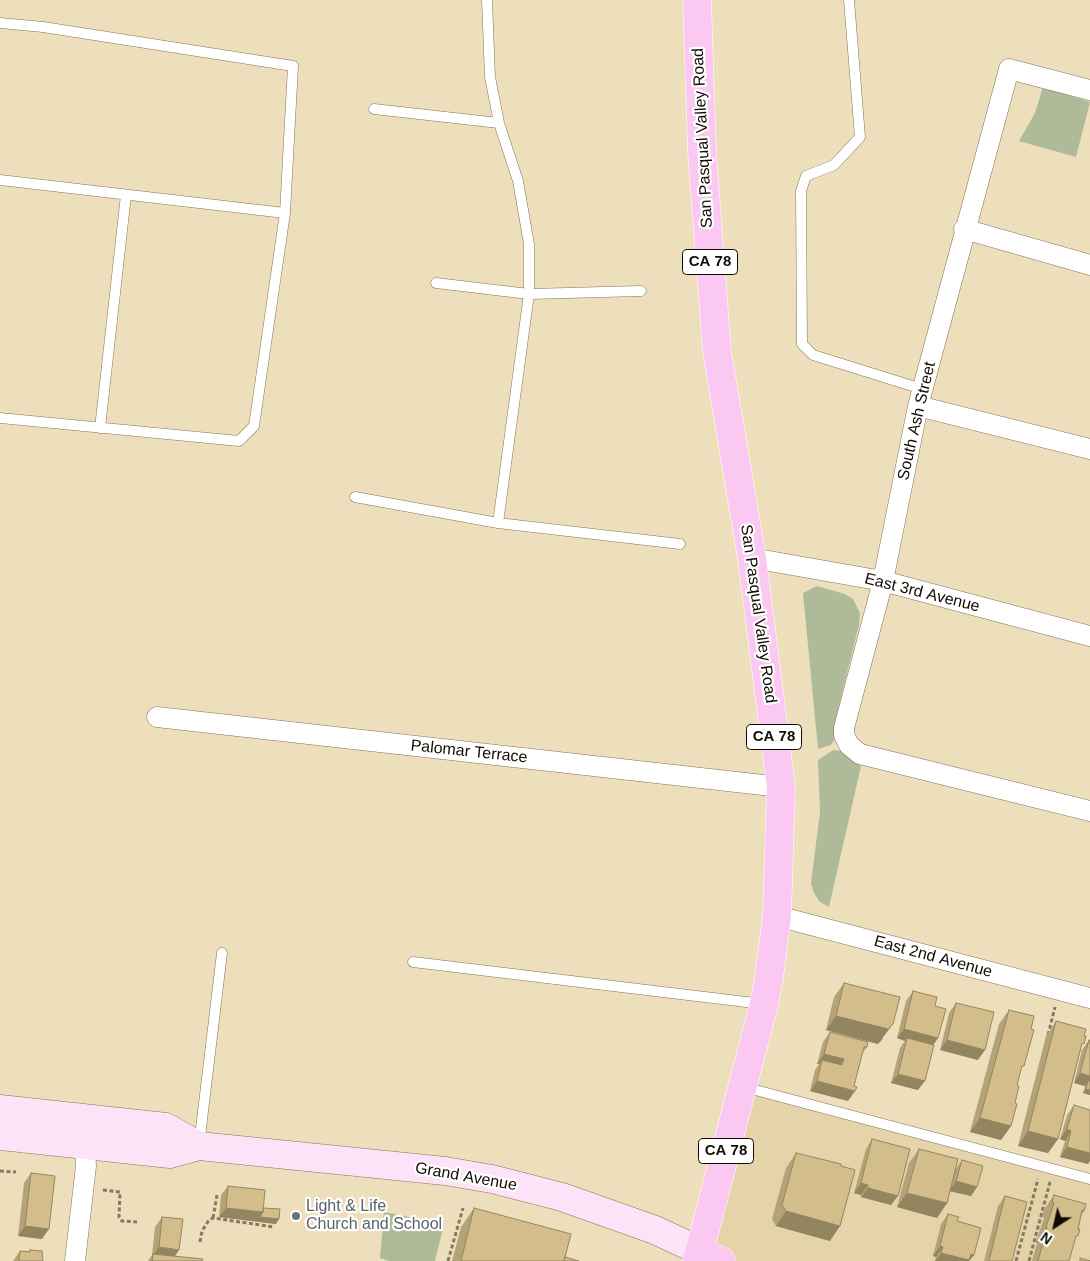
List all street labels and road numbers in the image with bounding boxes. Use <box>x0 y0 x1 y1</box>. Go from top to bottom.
street label: San Pasqual Valley Road <box>689 47 717 229</box>
road number: CA 78 <box>682 250 738 274</box>
street label: South Ash Street <box>894 360 940 482</box>
street label: San Pasqual Valley Road <box>736 523 780 705</box>
street label: East 3rd Avenue <box>862 569 982 617</box>
road number: CA 78 <box>746 724 802 750</box>
street label: Palomar Terrace <box>410 736 528 768</box>
street label: East 2nd Avenue <box>872 932 994 982</box>
road number: CA 78 <box>698 1138 754 1164</box>
street label: Grand Avenue <box>414 1159 518 1195</box>

